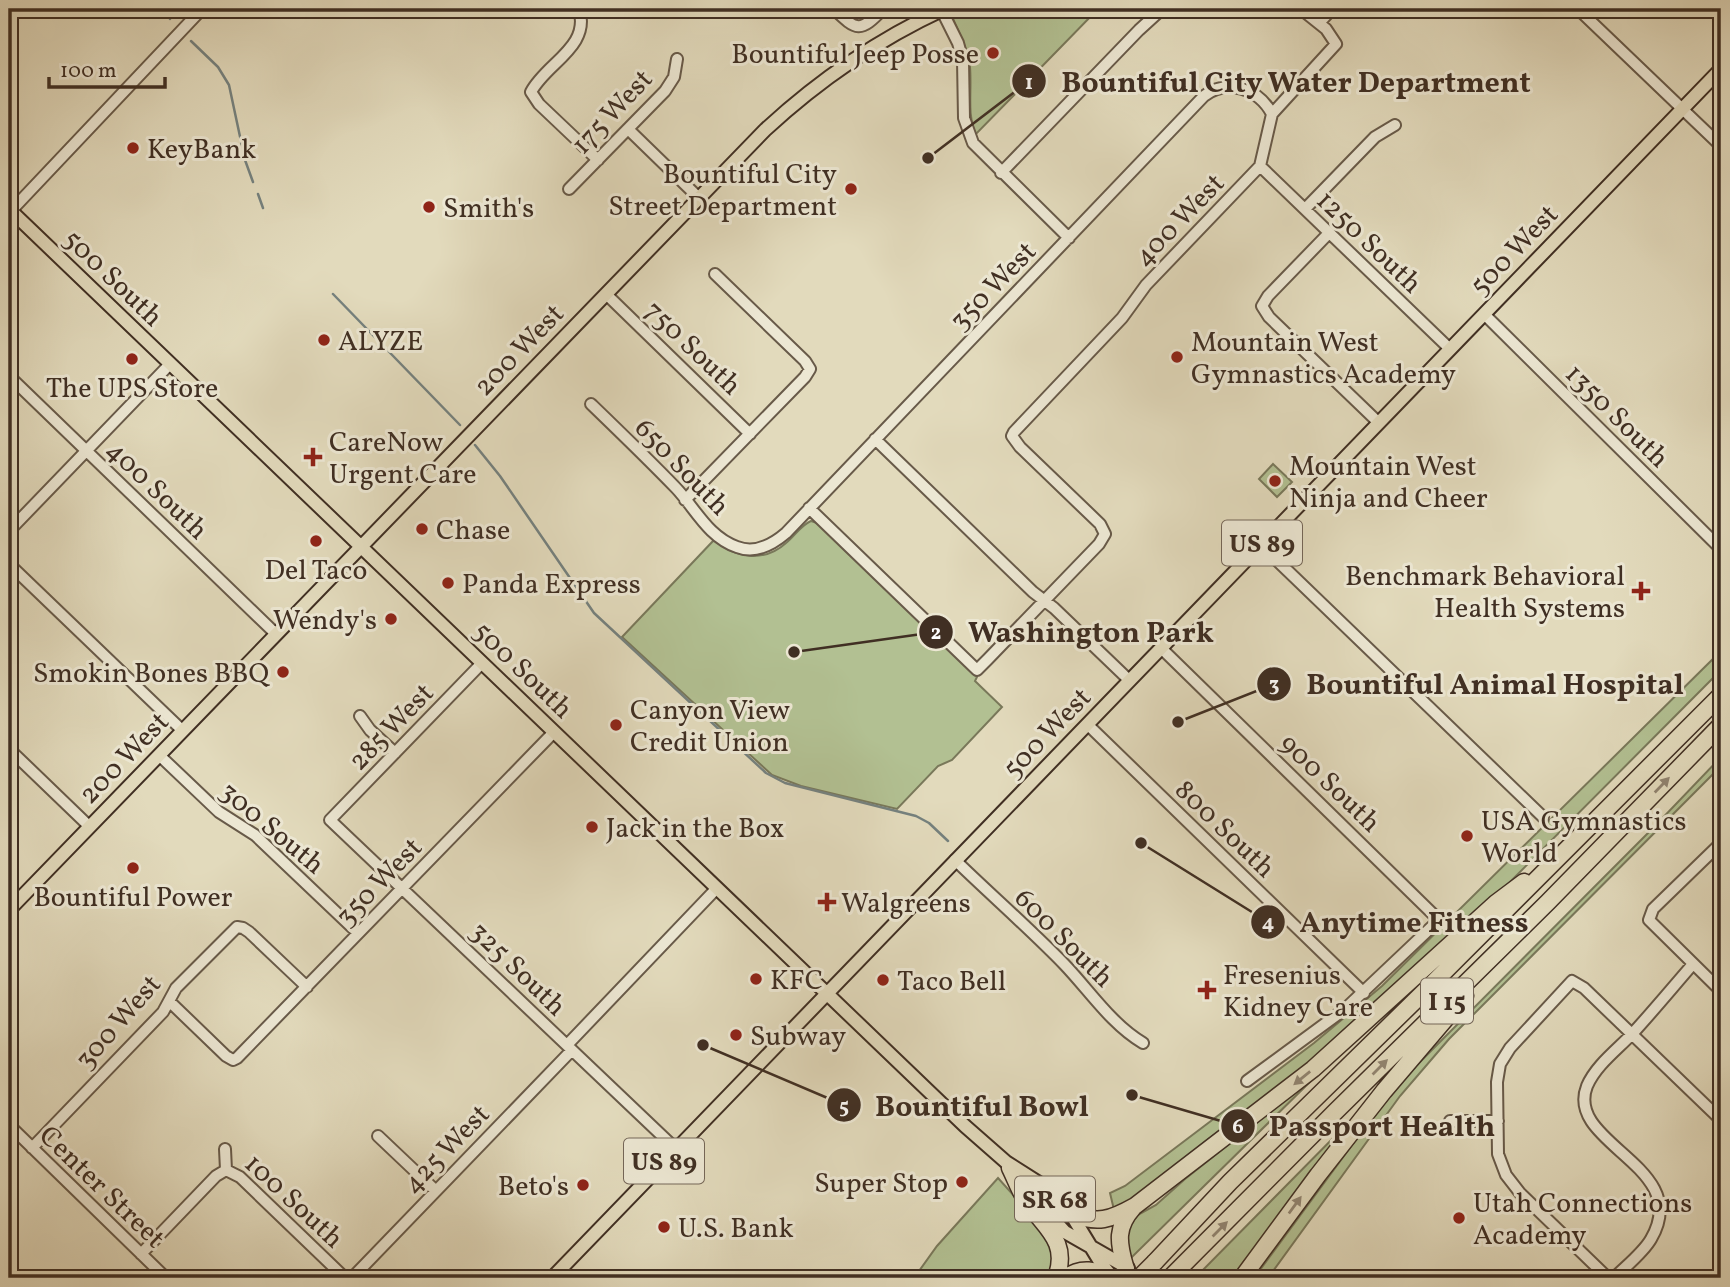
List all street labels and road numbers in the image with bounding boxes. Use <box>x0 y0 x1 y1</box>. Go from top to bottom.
street label: 175 West <box>563 62 662 164</box>
street label: 400 West <box>1125 165 1234 276</box>
street label: 1250 South <box>1307 182 1430 303</box>
street label: 500 West <box>1462 197 1568 305</box>
street label: 500 South <box>54 221 171 336</box>
street label: 350 West <box>942 234 1046 340</box>
street label: 750 South <box>635 293 750 405</box>
street label: 200 West <box>466 296 574 406</box>
street label: 1350 South <box>1555 356 1677 478</box>
street label: 650 South <box>625 410 738 525</box>
street label: 400 South <box>96 432 216 550</box>
road number: US 89 <box>1222 520 1302 566</box>
street label: 500 South <box>464 613 581 728</box>
street label: 285 West <box>340 675 443 780</box>
street label: 500 West <box>995 680 1101 788</box>
street label: 200 West <box>71 704 179 814</box>
street label: 900 South <box>1270 725 1389 842</box>
street label: 800 South <box>1165 772 1283 888</box>
street label: 300 South <box>210 773 332 884</box>
street label: 350 West <box>328 830 432 936</box>
street label: 600 South <box>1005 880 1122 997</box>
street label: 325 South <box>460 914 574 1026</box>
street label: 300 West <box>67 967 171 1078</box>
road number: I 15 <box>1421 978 1473 1024</box>
street label: 425 West <box>394 1096 499 1203</box>
street label: Center Street <box>30 1118 173 1258</box>
road number: US 89 <box>624 1138 704 1184</box>
street label: 100 South <box>235 1146 352 1258</box>
road number: SR 68 <box>1015 1176 1095 1222</box>

